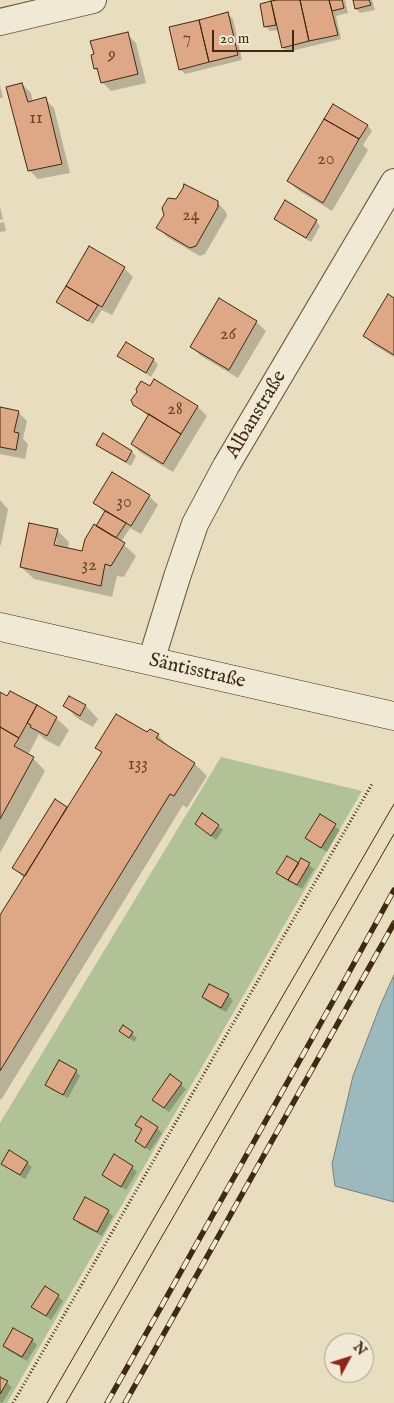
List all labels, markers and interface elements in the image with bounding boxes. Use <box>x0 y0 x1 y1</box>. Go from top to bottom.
scale bar <box>214 20 296 52</box>
house number: 7 <box>183 28 191 50</box>
text: 20 m <box>220 29 249 48</box>
house number: 9 <box>108 44 116 66</box>
house number: 11 <box>29 108 43 130</box>
house number: 20 <box>317 149 335 171</box>
house number: 24 <box>182 205 200 227</box>
house number: 26 <box>220 324 236 346</box>
street label: Albanstraße <box>221 367 293 463</box>
house number: 28 <box>167 399 183 421</box>
house number: 30 <box>116 492 132 514</box>
house number: 32 <box>81 555 97 577</box>
street label: Säntisstraße <box>147 649 247 695</box>
house number: 133 <box>128 754 148 776</box>
north arrow <box>324 1333 374 1383</box>
text: N <box>349 1339 371 1359</box>

